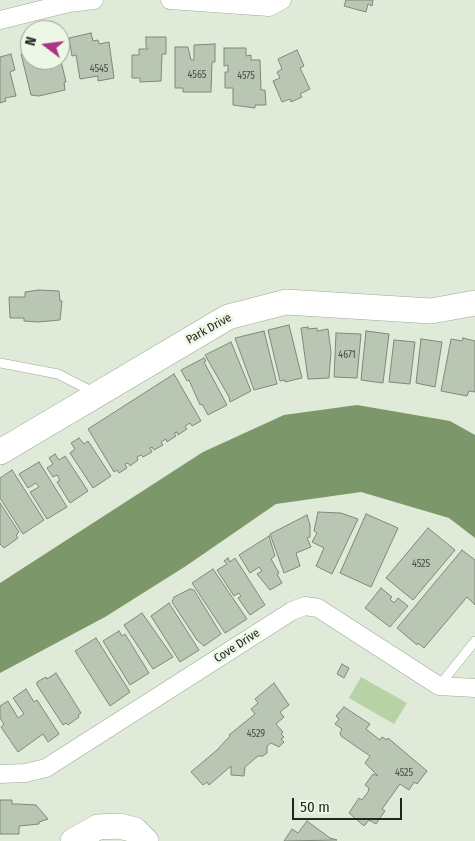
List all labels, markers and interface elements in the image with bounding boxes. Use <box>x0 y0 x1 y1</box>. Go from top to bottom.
north arrow <box>20 20 70 70</box>
text: N <box>22 35 40 48</box>
house number: 4545 <box>90 63 108 75</box>
house number: 4565 <box>188 69 206 81</box>
house number: 4575 <box>237 70 255 82</box>
street label: Park Drive <box>184 311 234 347</box>
house number: 4671 <box>338 349 356 361</box>
house number: 4525 <box>412 558 430 570</box>
street label: Cove Drive <box>211 626 263 666</box>
house number: 4529 <box>247 728 265 740</box>
house number: 4525 <box>395 767 413 779</box>
scale bar <box>295 788 405 820</box>
text: 50 m <box>300 798 330 816</box>

